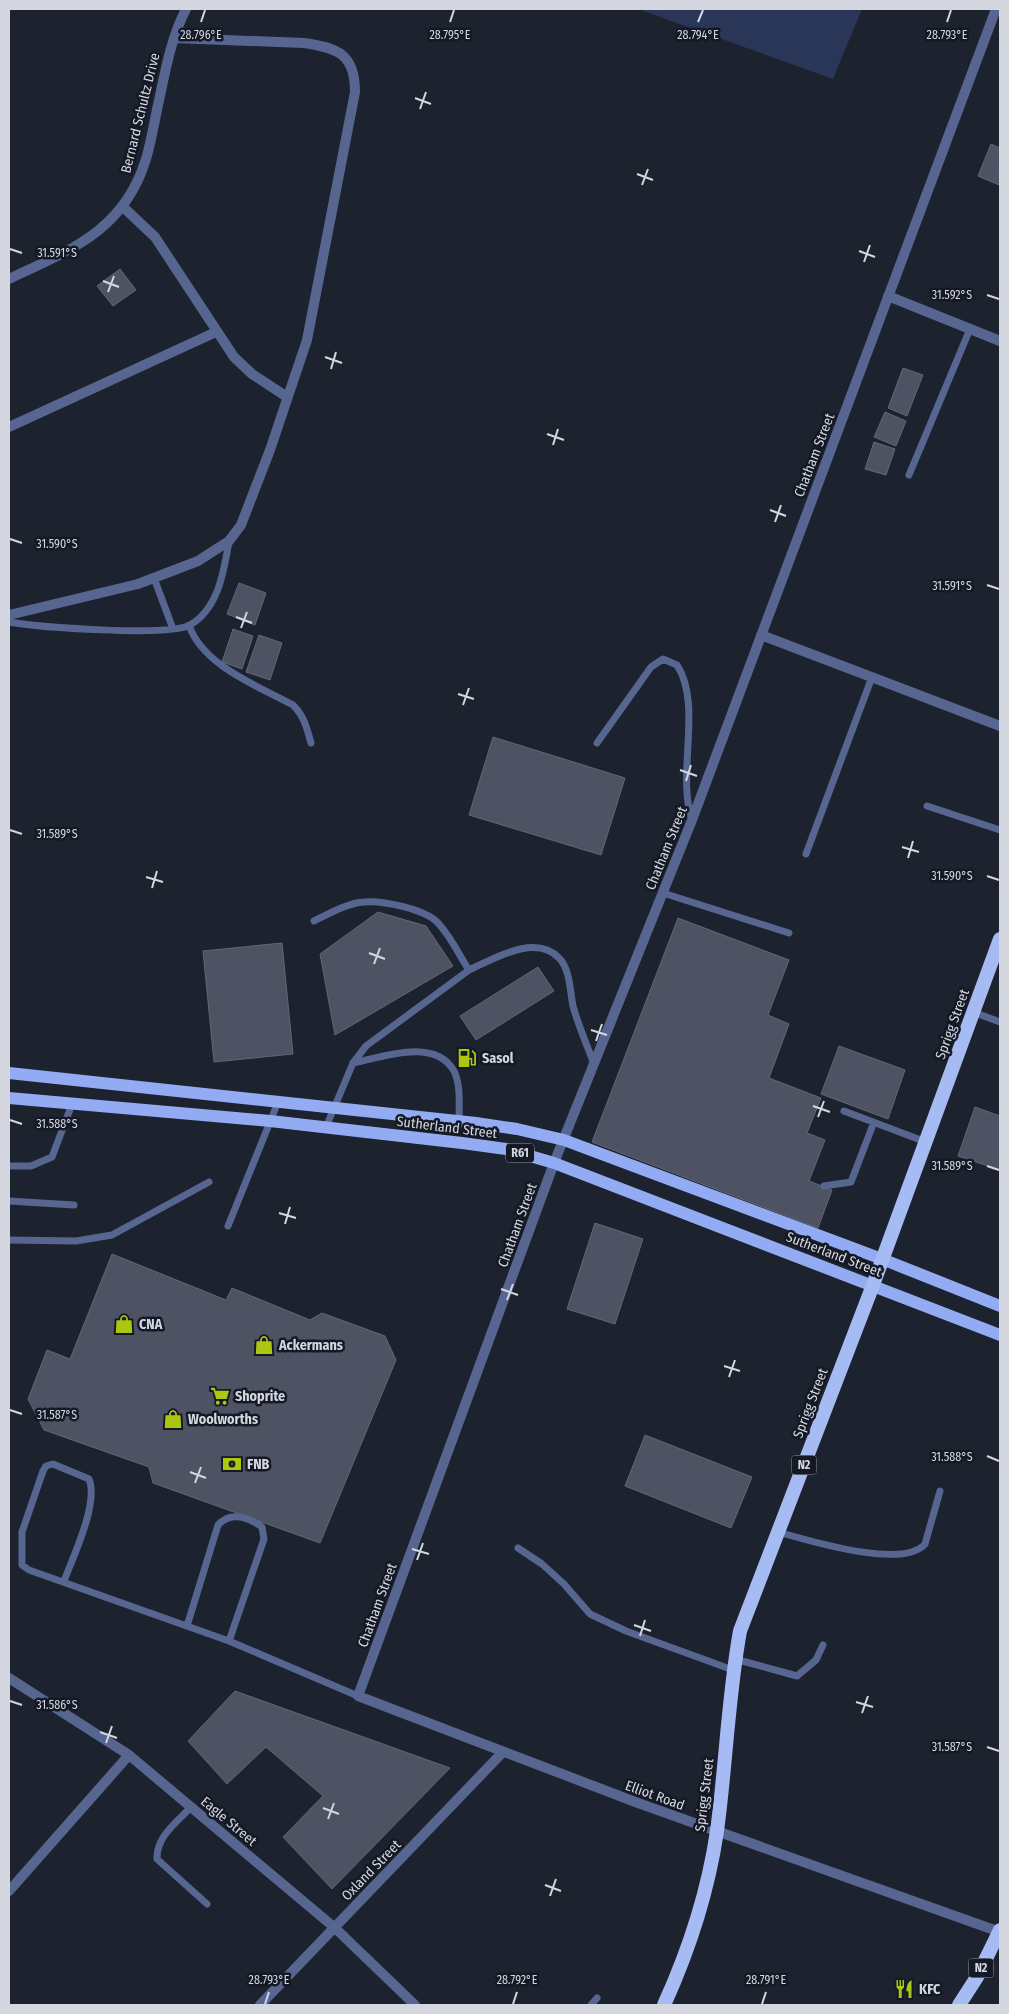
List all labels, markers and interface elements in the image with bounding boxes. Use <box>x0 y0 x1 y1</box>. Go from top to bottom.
text: 28.796°E <box>180 28 222 42</box>
text: 28.795°E <box>430 28 471 42</box>
text: 28.794°E <box>677 28 719 42</box>
text: 28.793°E <box>927 28 968 42</box>
street label: Bernard Schultz Drive <box>117 51 164 175</box>
text: 31.591°S <box>37 246 77 260</box>
text: 31.592°S <box>932 288 972 302</box>
street label: Chatham Street <box>791 410 838 500</box>
text: 31.590°S <box>36 537 78 551</box>
text: 31.591°S <box>932 579 972 593</box>
street label: Chatham Street <box>642 804 691 892</box>
text: 31.589°S <box>36 827 78 841</box>
text: 31.590°S <box>931 869 973 883</box>
street label: Sprigg Street <box>932 986 973 1062</box>
fuel station icon: Sasol <box>456 1047 478 1069</box>
place label: Sasol <box>482 1050 514 1067</box>
street label: Sutherland Street <box>396 1113 499 1142</box>
text: 31.588°S <box>36 1117 78 1131</box>
road number: R61 <box>506 1144 534 1162</box>
text: 31.589°S <box>931 1159 973 1173</box>
street label: Chatham Street <box>494 1180 541 1270</box>
street label: Sutherland Street <box>784 1228 884 1281</box>
shop icon: CNA <box>113 1313 135 1335</box>
place label: CNA <box>139 1316 163 1333</box>
shop icon: Ackermans <box>253 1334 275 1356</box>
place label: Ackermans <box>278 1337 343 1354</box>
street label: Sprigg Street <box>789 1365 832 1441</box>
supermarket icon: Shoprite <box>209 1385 231 1407</box>
place label: Shoprite <box>235 1388 285 1405</box>
text: 31.587°S <box>37 1408 77 1422</box>
shop icon: Woolworths <box>162 1408 184 1430</box>
place label: Woolworths <box>188 1411 258 1428</box>
text: 31.588°S <box>931 1450 973 1464</box>
bank icon: FNB <box>221 1453 243 1475</box>
place label: FNB <box>247 1456 270 1473</box>
road number: N2 <box>792 1456 816 1474</box>
street label: Chatham Street <box>354 1560 401 1650</box>
text: 31.586°S <box>36 1698 78 1712</box>
text: 31.587°S <box>932 1740 972 1754</box>
street label: Sprigg Street <box>692 1757 717 1833</box>
street label: Elliot Road <box>623 1777 687 1814</box>
street label: Eagle Street <box>197 1793 260 1850</box>
street label: Oxland Street <box>338 1836 405 1904</box>
road number: N2 <box>968 1959 994 1978</box>
text: 28.793°E <box>249 1973 290 1987</box>
text: 28.792°E <box>497 1973 538 1987</box>
text: 28.791°E <box>746 1973 786 1987</box>
restaurant icon: KFC <box>893 1978 915 2000</box>
place label: KFC <box>919 1981 941 1998</box>

